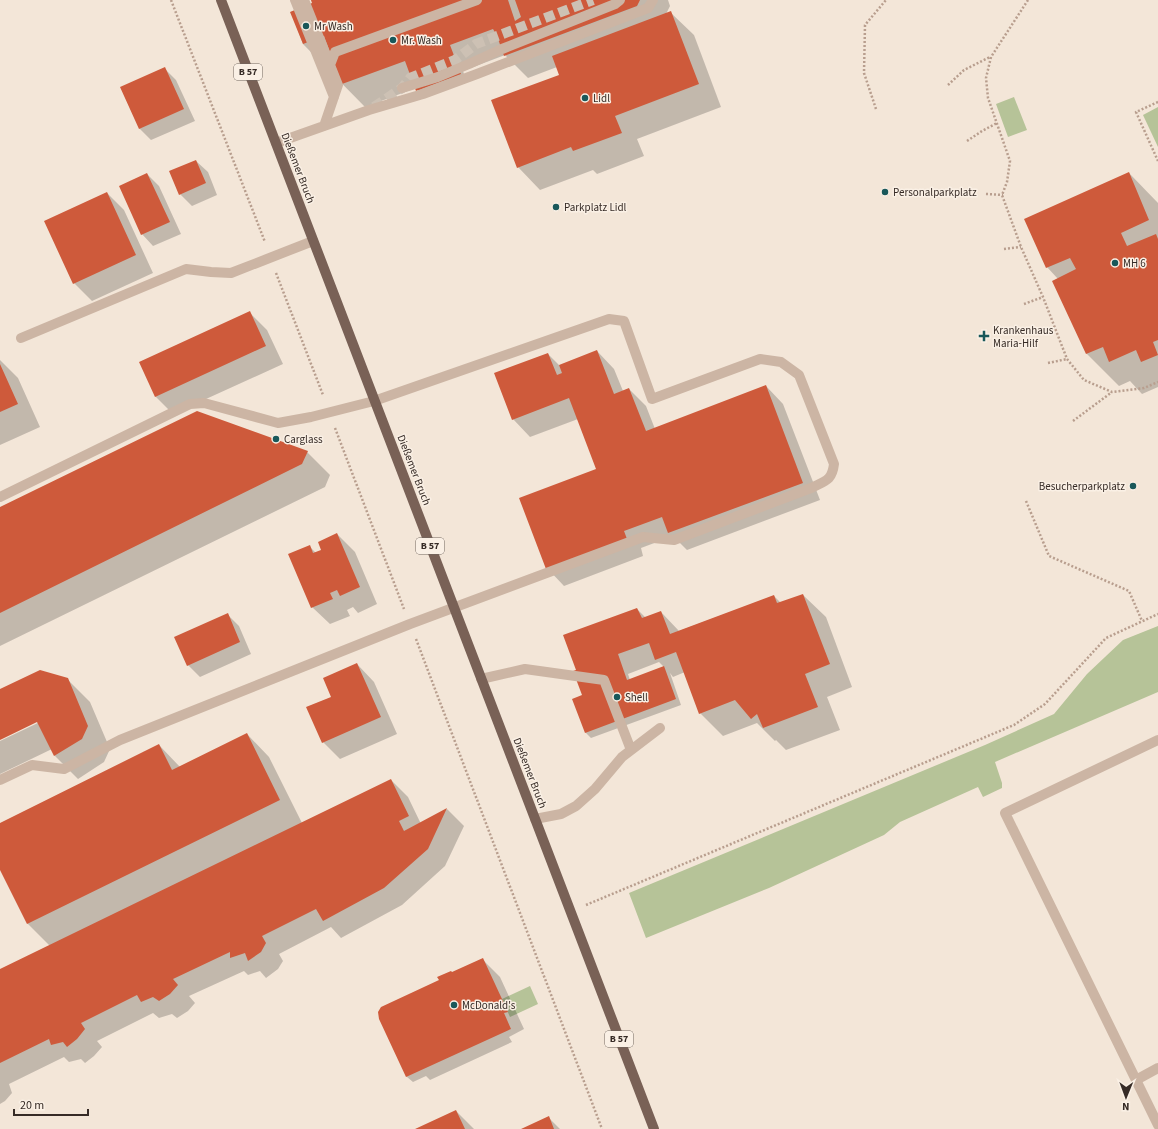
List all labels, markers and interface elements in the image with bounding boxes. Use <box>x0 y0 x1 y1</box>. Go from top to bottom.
place label: Mr Wash <box>314 19 353 34</box>
marker: Mr Wash <box>301 21 311 31</box>
place label: Mr. Wash <box>401 33 442 48</box>
marker: Mr. Wash <box>388 35 398 45</box>
road number: B 57 <box>234 64 262 80</box>
place label: Lidl <box>593 91 610 106</box>
marker: Lidl <box>580 93 590 103</box>
street label: Dießemer Bruch <box>278 130 318 206</box>
place label: Personalparkplatz <box>893 185 977 200</box>
marker: Personalparkplatz <box>880 187 890 197</box>
place label: Parkplatz Lidl <box>564 200 627 215</box>
marker: Parkplatz Lidl <box>551 202 561 212</box>
place label: MH 6 <box>1123 256 1146 271</box>
marker: MH 6 <box>1110 258 1120 268</box>
place label: Krankenhaus Maria-Hilf <box>993 323 1054 351</box>
marker: Krankenhaus Maria-Hilf <box>978 330 990 342</box>
place label: Carglass <box>284 432 323 447</box>
street label: Dießemer Bruch <box>394 432 434 508</box>
marker: Carglass <box>271 434 281 444</box>
place label: Besucherparkplatz <box>1039 479 1125 494</box>
marker: Besucherparkplatz <box>1128 481 1138 491</box>
road number: B 57 <box>416 538 444 554</box>
place label: Shell <box>625 690 648 705</box>
marker: Shell <box>612 692 622 702</box>
street label: Dießemer Bruch <box>510 735 550 811</box>
place label: McDonald's <box>462 998 516 1013</box>
marker: McDonald's <box>449 1000 459 1010</box>
road number: B 57 <box>605 1031 633 1047</box>
north arrow <box>1106 1077 1146 1117</box>
scale bar <box>14 1091 88 1117</box>
text: 20 m <box>20 1097 44 1114</box>
text: N <box>1122 1099 1130 1114</box>

